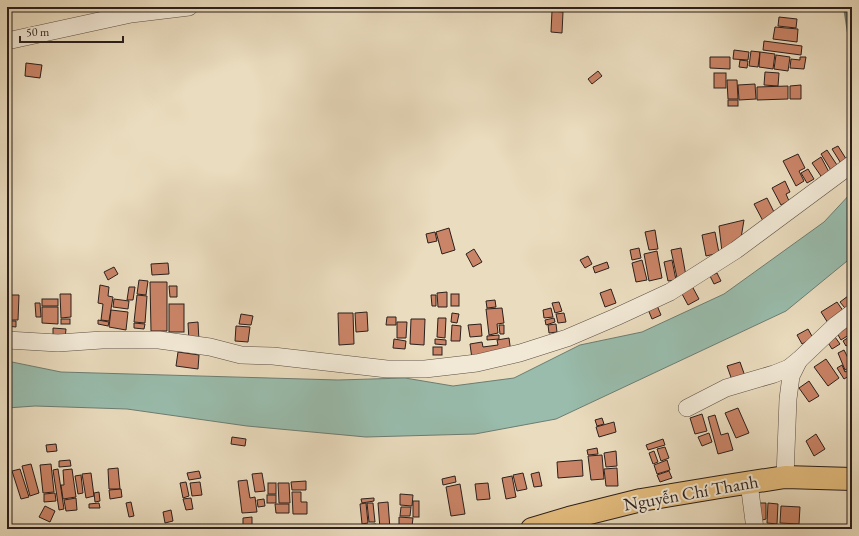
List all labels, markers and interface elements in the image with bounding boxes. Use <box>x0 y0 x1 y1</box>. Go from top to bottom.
scale bar <box>20 18 123 44</box>
text: 50 m <box>26 24 50 40</box>
street label: Nguyễn Chí Thanh <box>622 469 760 516</box>

